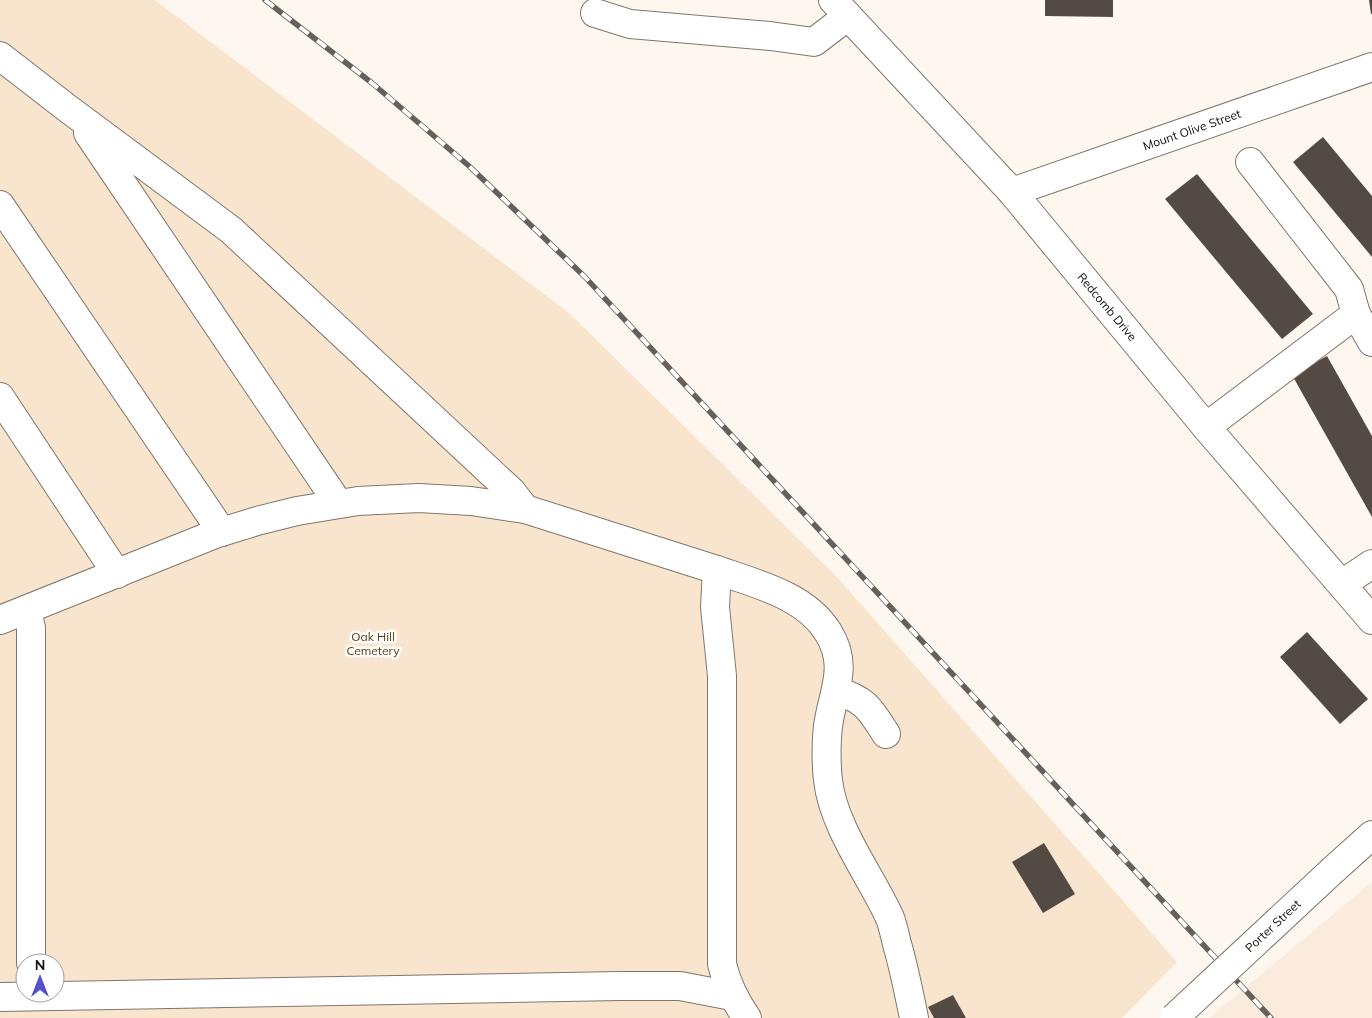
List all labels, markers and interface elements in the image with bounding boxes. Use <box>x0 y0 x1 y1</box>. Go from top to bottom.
street label: Mount Olive Street <box>1141 106 1243 153</box>
street label: Redcomb Drive <box>1074 270 1140 344</box>
park label: Oak Hill Cemetery <box>346 629 400 658</box>
street label: Porter Street <box>1242 896 1304 955</box>
north arrow <box>15 953 65 1003</box>
text: N <box>35 956 45 974</box>

